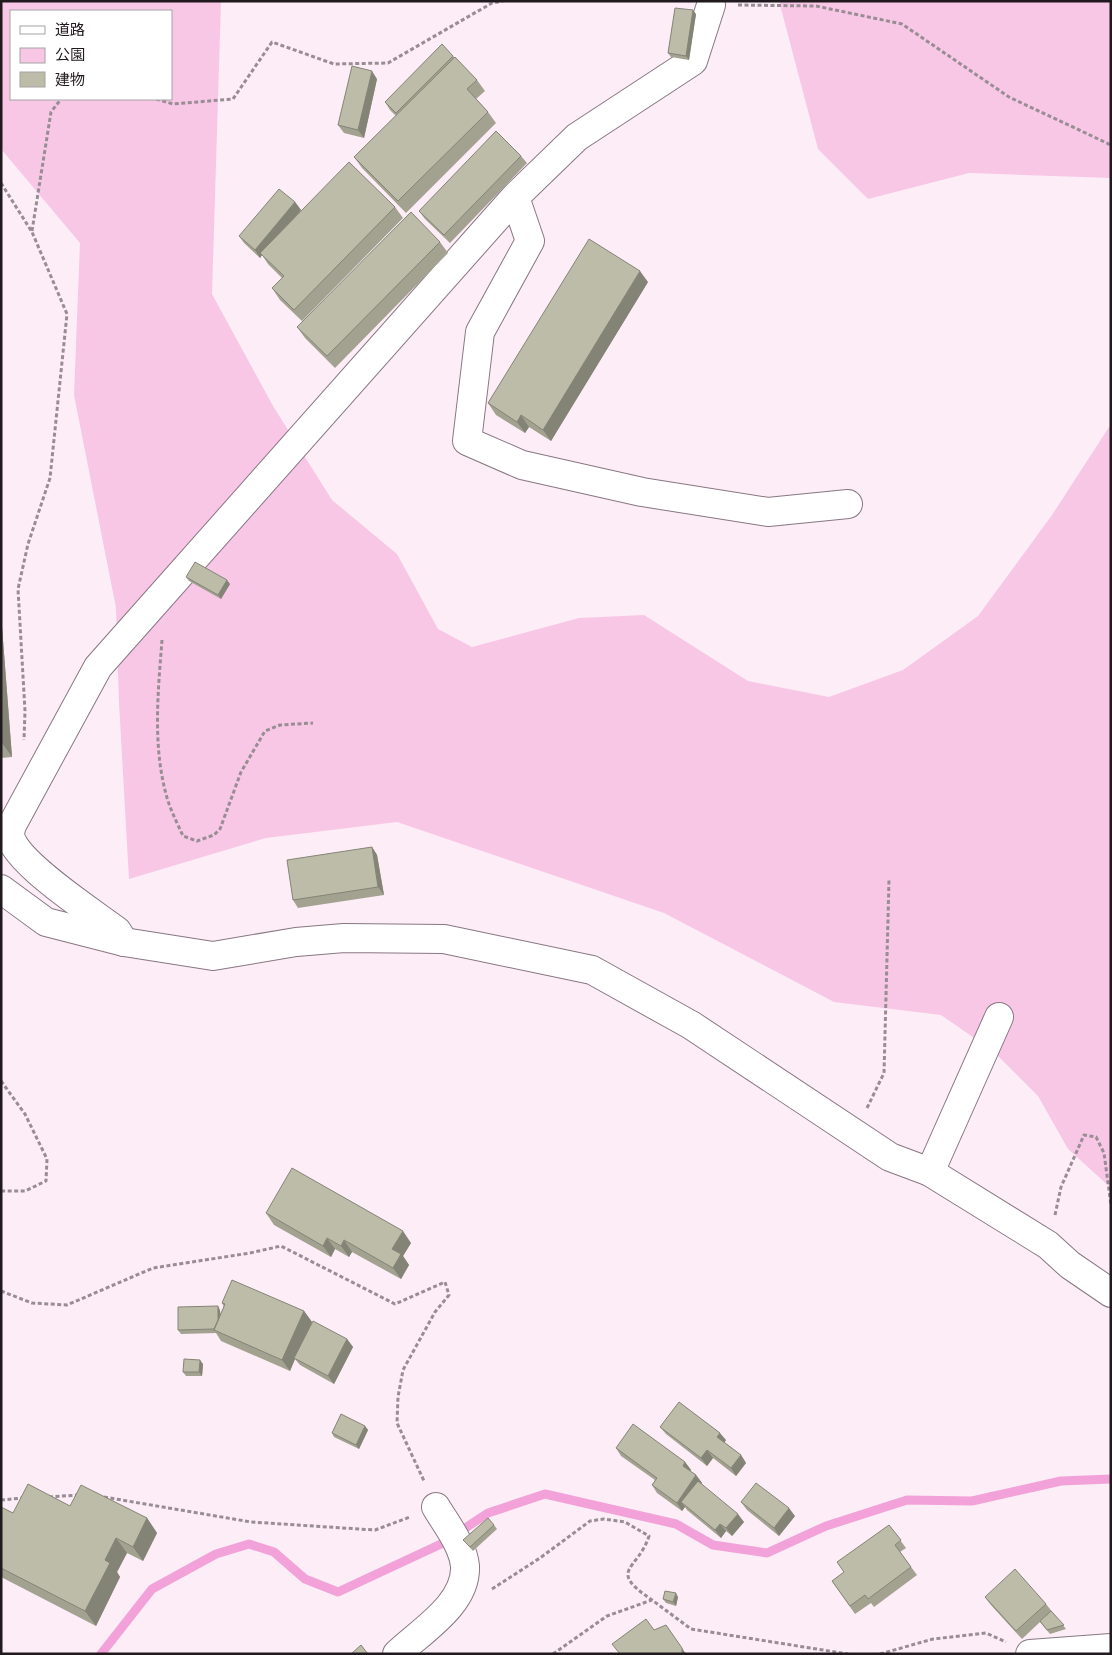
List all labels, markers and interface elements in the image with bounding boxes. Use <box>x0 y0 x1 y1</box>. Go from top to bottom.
legend <box>10 10 172 100</box>
text: 道路 <box>55 18 85 41</box>
text: 公園 <box>55 43 85 66</box>
text: 建物 <box>55 68 85 91</box>

